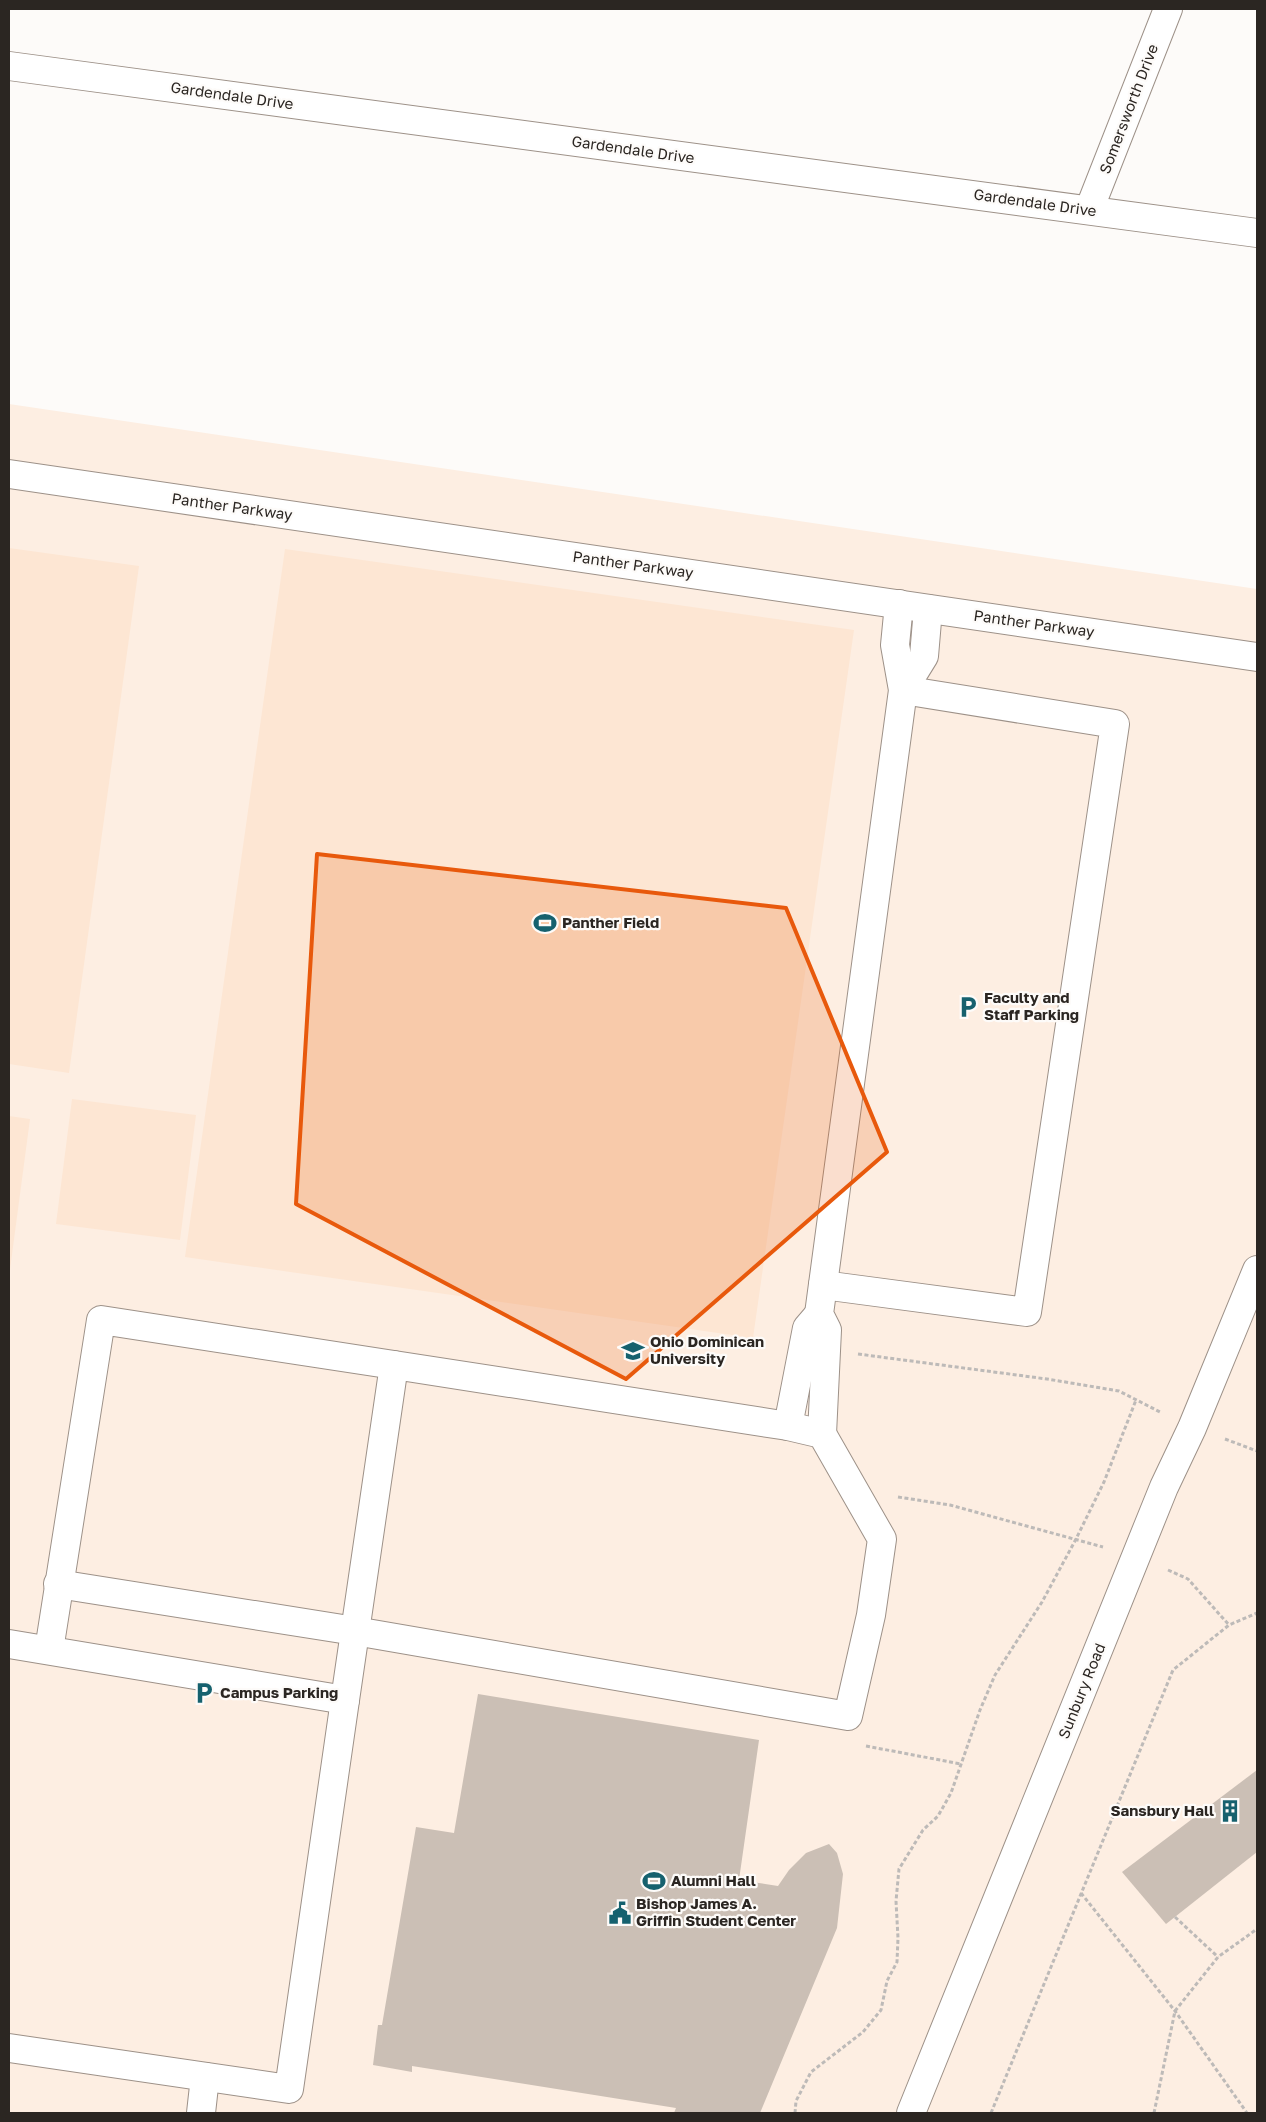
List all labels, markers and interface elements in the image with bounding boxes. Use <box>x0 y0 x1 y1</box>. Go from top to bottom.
street label: Somersworth Drive <box>1095 41 1161 176</box>
street label: Gardendale Drive <box>170 77 295 113</box>
street label: Gardendale Drive <box>571 131 696 167</box>
street label: Gardendale Drive <box>973 184 1098 220</box>
street label: Panther Parkway <box>171 489 294 523</box>
street label: Panther Parkway <box>572 547 695 581</box>
street label: Panther Parkway <box>973 606 1096 640</box>
sports icon: Panther Field <box>532 910 558 936</box>
place label: Panther Field <box>562 913 659 931</box>
place label: Faculty and Staff Parking <box>984 988 1079 1023</box>
parking icon: Faculty and Staff Parking <box>955 994 981 1020</box>
place label: Ohio Dominican University <box>650 1332 764 1367</box>
school or university icon: Ohio Dominican University <box>620 1338 646 1364</box>
street label: Sunbury Road <box>1054 1640 1108 1741</box>
parking icon: Campus Parking <box>191 1680 217 1706</box>
place label: Campus Parking <box>220 1683 338 1701</box>
building icon: Sansbury Hall <box>1217 1798 1243 1824</box>
place label: Sansbury Hall <box>1110 1801 1214 1819</box>
sports icon: Alumni Hall <box>641 1868 667 1894</box>
place label: Alumni Hall <box>671 1871 756 1889</box>
place label: Bishop James A. Griffin Student Center <box>636 1894 796 1929</box>
public building icon: Bishop James A. Griffin Student Center <box>607 1900 633 1926</box>

